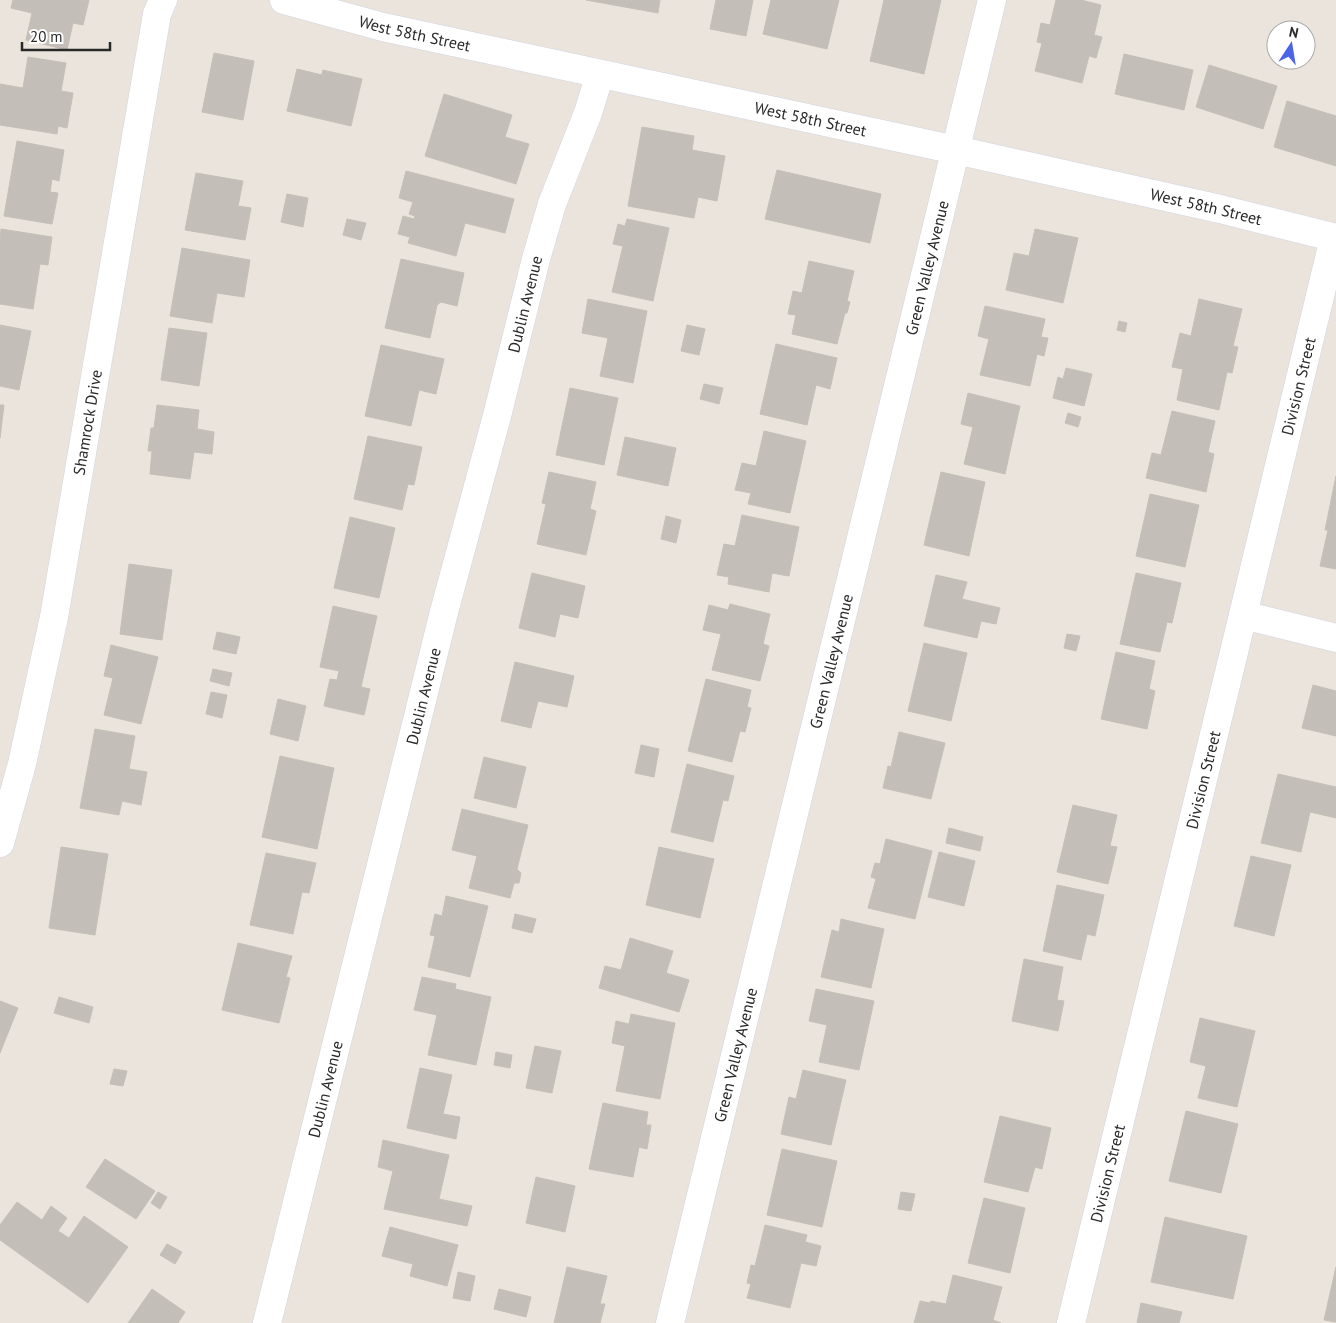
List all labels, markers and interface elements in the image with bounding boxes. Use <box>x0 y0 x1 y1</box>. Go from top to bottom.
street label: West 58th Street <box>357 11 473 56</box>
scale bar <box>22 20 110 52</box>
north arrow <box>1266 20 1316 70</box>
text: N <box>1287 23 1300 42</box>
text: 20 m <box>30 27 63 46</box>
street label: West 58th Street <box>753 97 869 141</box>
street label: West 58th Street <box>1148 184 1265 229</box>
street label: Green Valley Avenue <box>901 198 953 337</box>
street label: Dublin Avenue <box>503 254 546 355</box>
street label: Division Street <box>1277 334 1320 437</box>
street label: Shamrock Drive <box>68 368 106 477</box>
street label: Green Valley Avenue <box>805 592 857 731</box>
street label: Dublin Avenue <box>401 646 445 747</box>
street label: Division Street <box>1181 728 1225 831</box>
street label: Green Valley Avenue <box>709 985 761 1124</box>
street label: Dublin Avenue <box>304 1039 347 1140</box>
street label: Division Street <box>1086 1122 1129 1224</box>

